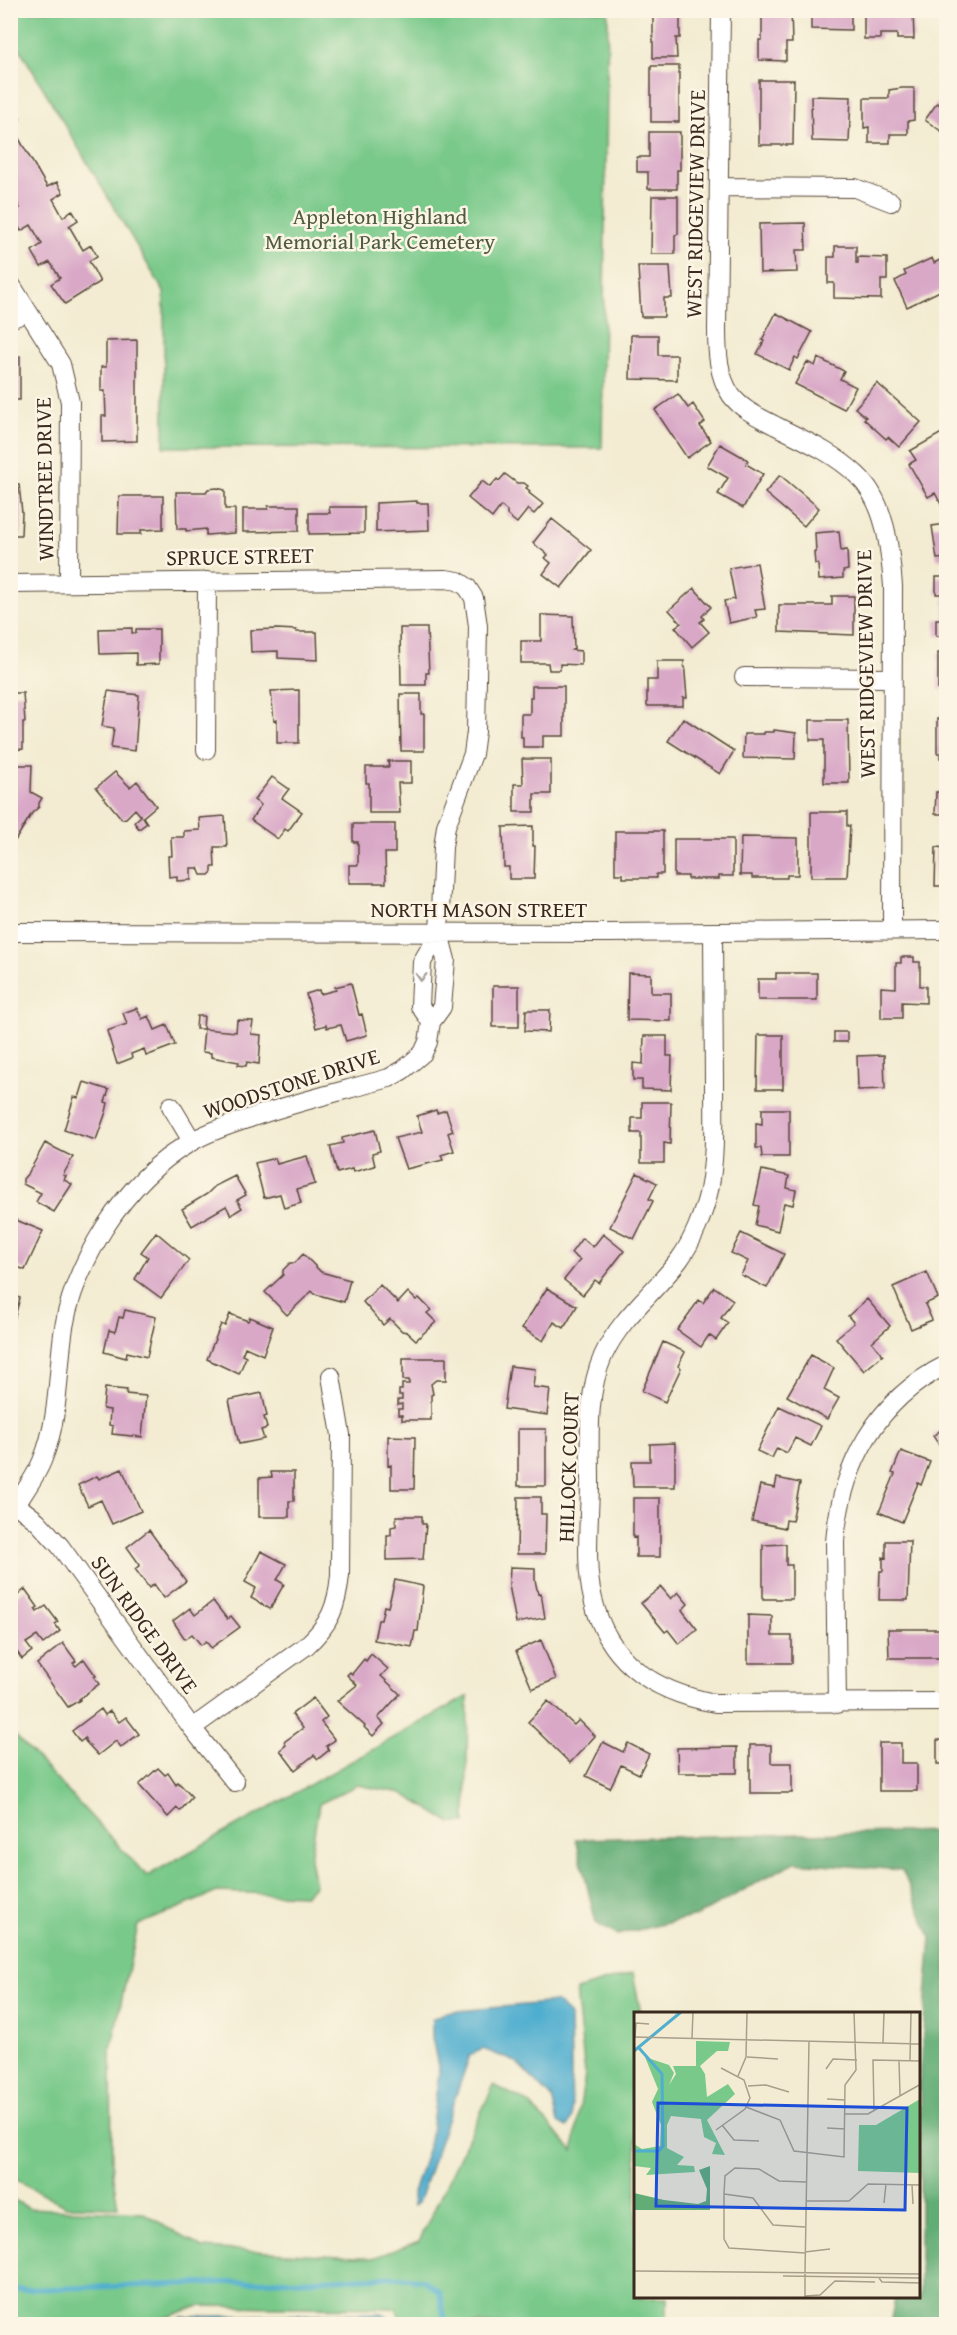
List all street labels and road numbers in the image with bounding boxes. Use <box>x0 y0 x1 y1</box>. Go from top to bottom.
street label: WEST RIDGEVIEW DRIVE <box>677 89 713 319</box>
street label: WINDTREE DRIVE <box>27 397 61 561</box>
street label: SPRUCE STREET <box>166 539 314 573</box>
street label: WEST RIDGEVIEW DRIVE <box>847 549 883 779</box>
street label: NORTH MASON STREET <box>371 893 587 925</box>
street label: WOODSTONE DRIVE <box>199 1039 383 1127</box>
street label: HILLOCK COURT <box>549 1391 587 1543</box>
street label: SUN RIDGE DRIVE <box>84 1548 206 1700</box>

